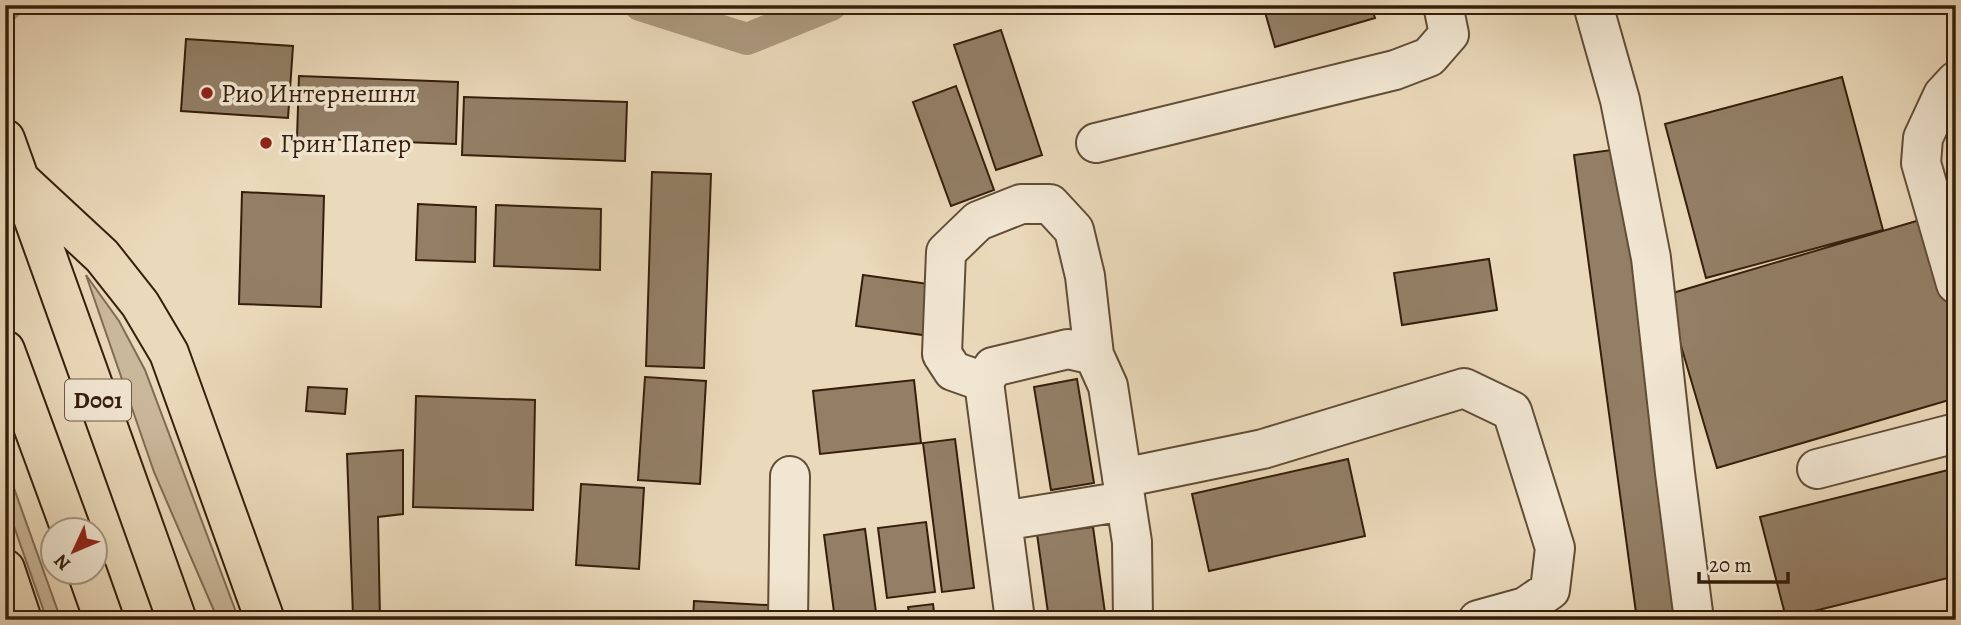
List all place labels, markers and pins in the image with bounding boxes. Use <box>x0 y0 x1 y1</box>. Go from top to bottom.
place label: Рио Интернешнл <box>221 76 416 111</box>
marker: Рио Интернешнл <box>199 85 215 101</box>
place label: Грин Папер <box>280 126 411 161</box>
marker: Грин Папер <box>258 135 274 151</box>

